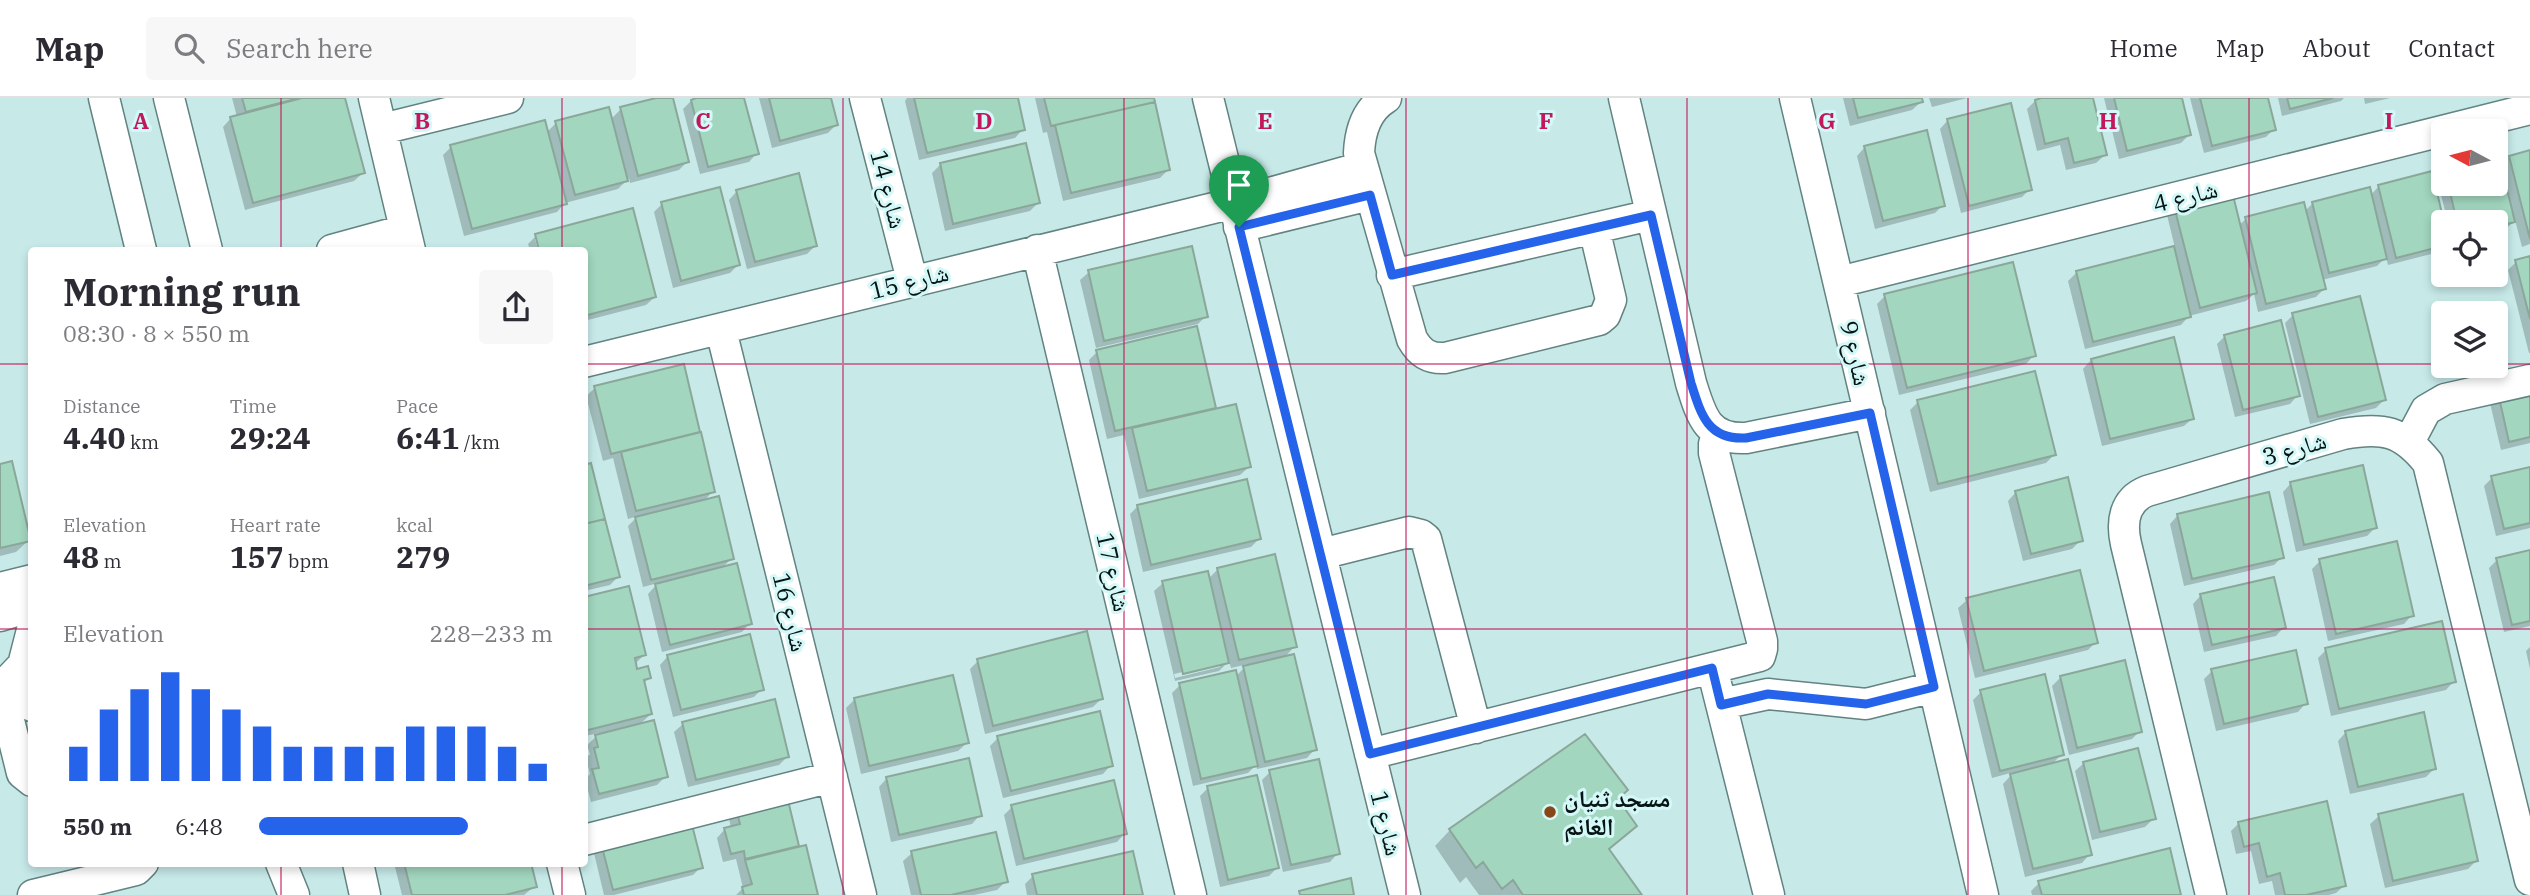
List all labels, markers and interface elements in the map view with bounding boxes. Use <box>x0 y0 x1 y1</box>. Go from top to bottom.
search box <box>146 17 636 80</box>
text: Map <box>35 27 104 70</box>
icon: search <box>170 29 208 67</box>
text: Search here <box>226 31 373 65</box>
text: Home <box>2110 32 2178 64</box>
text: Map <box>2216 32 2264 64</box>
text: About <box>2302 32 2370 64</box>
text: Contact <box>2408 32 2495 64</box>
text: A <box>133 105 149 135</box>
text: B <box>414 105 430 135</box>
text: C <box>695 105 711 135</box>
text: D <box>975 105 993 135</box>
text: E <box>1257 105 1273 135</box>
text: F <box>1539 105 1553 135</box>
text: G <box>1818 105 1836 135</box>
text: H <box>2099 105 2117 135</box>
text: I <box>2385 105 2393 135</box>
north arrow <box>2431 119 2508 196</box>
map controls <box>2431 119 2508 378</box>
street label: شارع 14 <box>863 146 915 232</box>
pin <box>1209 155 1269 227</box>
icon: arrive <box>1220 166 1258 204</box>
street label: شارع 4 <box>2149 173 2221 219</box>
button: locate <box>2431 210 2508 287</box>
street label: شارع 15 <box>866 256 952 306</box>
text: Morning run <box>63 267 301 316</box>
button: share <box>479 270 553 344</box>
button: layers <box>2431 301 2508 378</box>
street label: شارع 9 <box>1833 317 1879 389</box>
text: 08:30 · 8 × 550 m <box>63 318 250 348</box>
text: Distance <box>63 394 141 418</box>
text: Time <box>230 394 276 418</box>
text: Pace <box>396 394 438 418</box>
text: 4.40 <box>63 418 125 457</box>
text: 29:24 <box>230 418 311 457</box>
text: 6:41 <box>396 418 459 457</box>
street label: شارع 3 <box>2258 424 2330 472</box>
text: km <box>125 430 159 454</box>
text: /km <box>459 430 500 454</box>
text: Elevation <box>63 513 147 537</box>
text: Heart rate <box>230 513 321 537</box>
text: kcal <box>396 513 433 537</box>
street label: شارع 17 <box>1089 529 1139 615</box>
text: 48 <box>63 537 99 576</box>
text: 157 <box>230 537 284 576</box>
text: 279 <box>396 537 450 576</box>
text: m <box>99 549 122 573</box>
text: bpm <box>284 549 329 573</box>
street label: شارع 16 <box>766 569 816 655</box>
text: Elevation <box>63 618 164 648</box>
text: 228–233 m <box>429 618 553 648</box>
place label: مسجد ثنيان الغانم <box>1564 782 1670 843</box>
street label: شارع 1 <box>1364 787 1410 859</box>
marker: مسجد ثنيان الغانم <box>1542 804 1558 820</box>
text: 550 m <box>63 811 132 841</box>
text: 6:48 <box>175 811 223 841</box>

